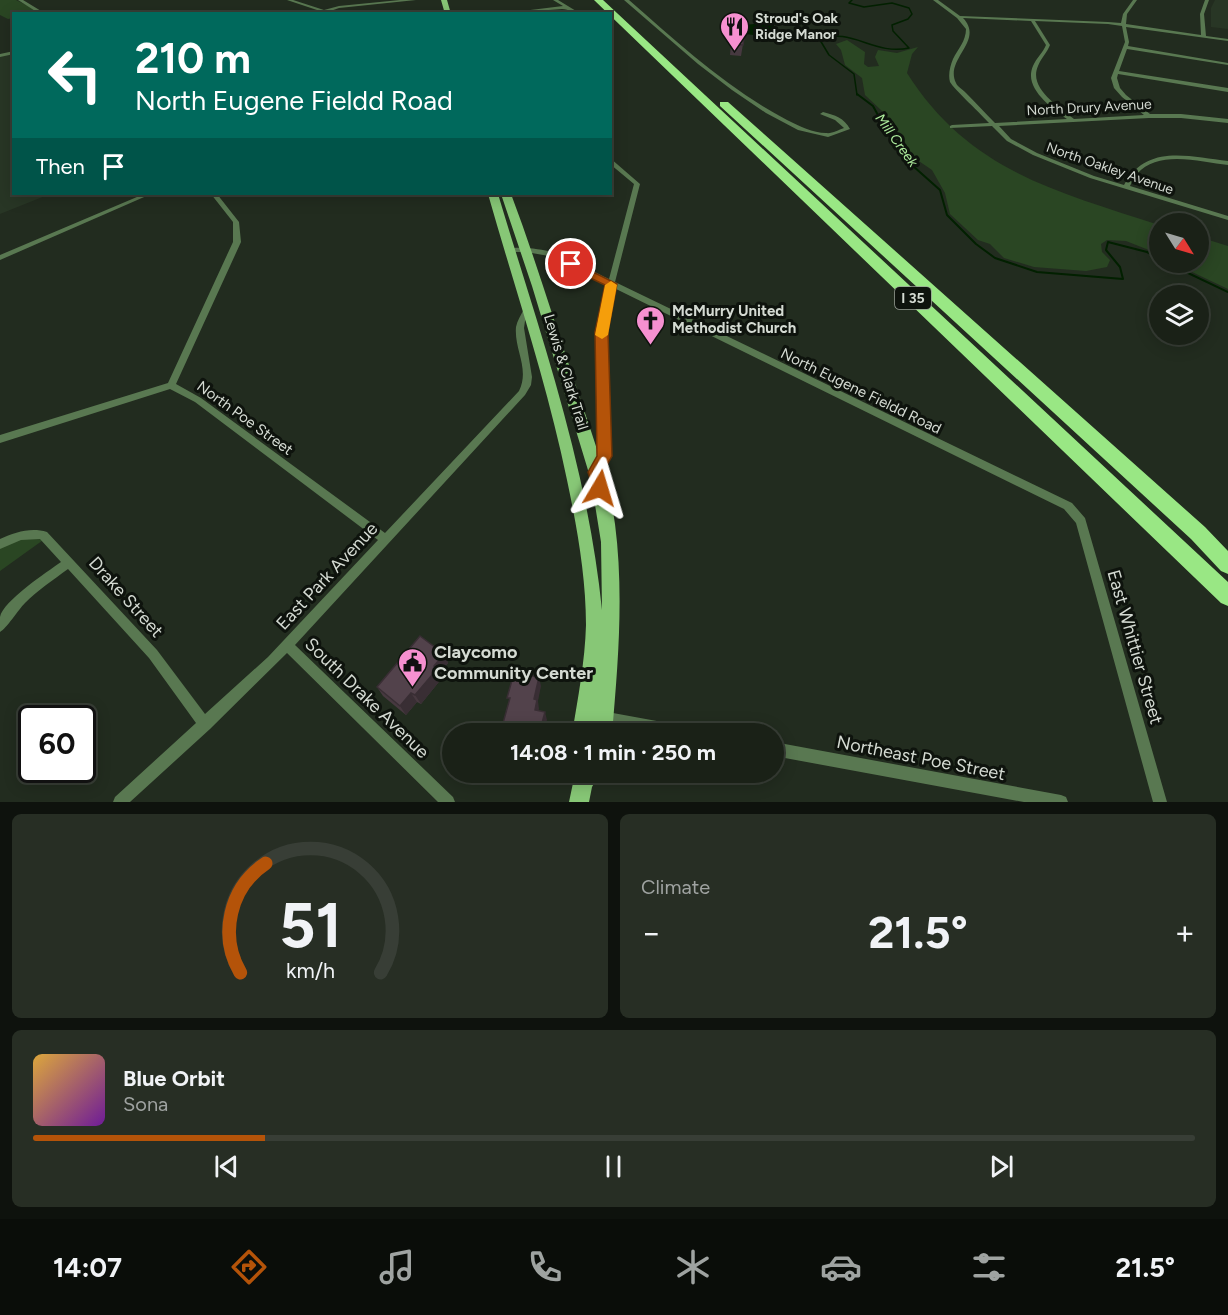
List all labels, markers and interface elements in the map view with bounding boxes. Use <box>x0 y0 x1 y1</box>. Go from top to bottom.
restaurant icon: Stroud's Oak Ridge Manor <box>718 10 750 52</box>
place label: Stroud's Oak Ridge Manor <box>755 10 839 43</box>
text: 210 m <box>135 33 251 84</box>
icon: left <box>36 36 114 114</box>
text: North Eugene Fieldd Road <box>135 84 453 117</box>
street label: North Drury Avenue <box>1026 96 1152 119</box>
water label: Mill Creek <box>872 110 922 171</box>
street label: North Oakley Avenue <box>1044 139 1176 198</box>
icon: arrive <box>97 150 130 183</box>
text: Then <box>36 153 85 180</box>
north arrow <box>1149 213 1209 273</box>
map controls <box>1149 213 1209 345</box>
pin <box>545 238 596 289</box>
icon: arrive <box>554 247 587 280</box>
button: layers <box>1149 285 1209 345</box>
road number: I 35 <box>895 287 931 309</box>
place label: McMurry United Methodist Church <box>672 302 796 337</box>
church icon: McMurry United Methodist Church <box>635 304 667 346</box>
street label: Lewis & Clark Trail <box>540 312 592 432</box>
street label: North Eugene Fieldd Road <box>778 344 944 438</box>
street label: North Poe Street <box>193 377 297 459</box>
position arrow <box>568 456 632 520</box>
street label: East Park Avenue <box>272 518 383 634</box>
street label: Drake Street <box>84 552 168 642</box>
street label: East Whittier Street <box>1102 567 1168 727</box>
street label: South Drake Avenue <box>300 633 434 763</box>
place label: Claycomo Community Center <box>434 641 593 684</box>
public building icon: Claycomo Community Center <box>397 646 429 688</box>
speed limit sign: 60 <box>18 705 96 783</box>
street label: Northeast Poe Street <box>835 731 1007 785</box>
text: 14:08 · 1 min · 250 m <box>510 739 716 766</box>
text: Climate <box>641 875 710 899</box>
text: 51 <box>279 888 341 963</box>
text: 21.5° <box>868 905 968 959</box>
text: − <box>641 913 662 952</box>
text: + <box>1174 913 1195 952</box>
text: km/h <box>286 958 334 983</box>
text: Blue Orbit <box>123 1065 225 1092</box>
text: Sona <box>123 1092 168 1116</box>
icon: previous <box>210 1150 243 1183</box>
icon: pause <box>597 1150 630 1183</box>
icon: next <box>985 1150 1018 1183</box>
icon: directions <box>228 1246 270 1288</box>
icon: music <box>376 1246 418 1288</box>
icon: phone <box>524 1246 566 1288</box>
icon: climate <box>672 1246 714 1288</box>
icon: car <box>820 1246 862 1288</box>
icon: filters <box>968 1246 1010 1288</box>
text: 14:07 <box>53 1251 122 1284</box>
text: 21.5° <box>1115 1251 1175 1284</box>

